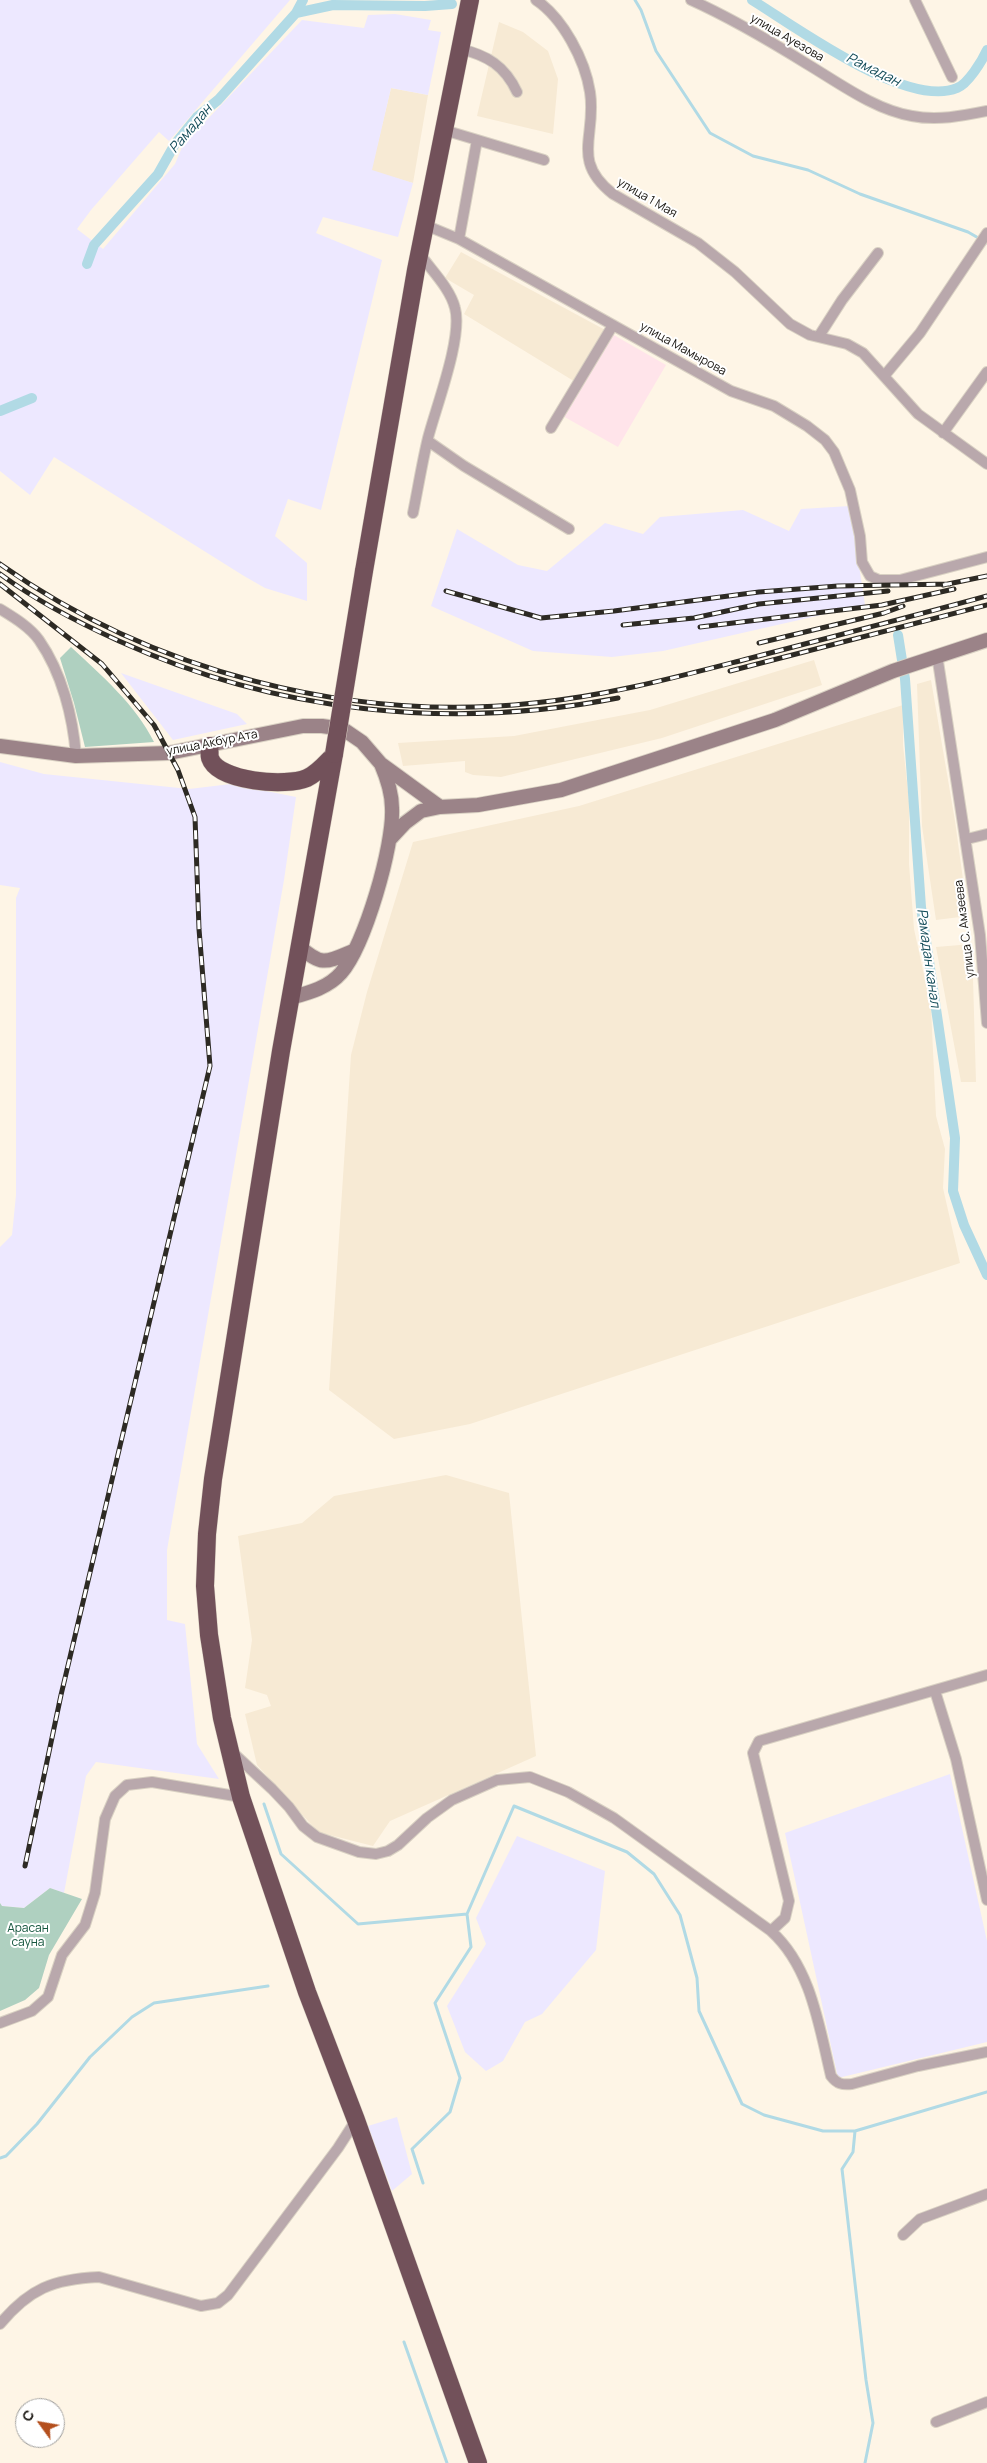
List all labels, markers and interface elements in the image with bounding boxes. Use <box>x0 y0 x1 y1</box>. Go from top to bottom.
street label: улица Ауезова <box>748 11 826 65</box>
water label: Рамадан <box>843 50 903 90</box>
water label: Рамадан <box>166 101 216 157</box>
street label: улица 1 Мая <box>614 175 680 221</box>
street label: улица Мамырова <box>637 319 729 379</box>
street label: улица Акбур Ата <box>165 727 259 759</box>
street label: улица С. Амзеева <box>952 879 978 979</box>
water label: Рамадан канал <box>913 907 943 1009</box>
park label: Арасан сауна <box>7 1922 49 1950</box>
north arrow <box>15 2398 65 2448</box>
text: С <box>17 2406 39 2425</box>

